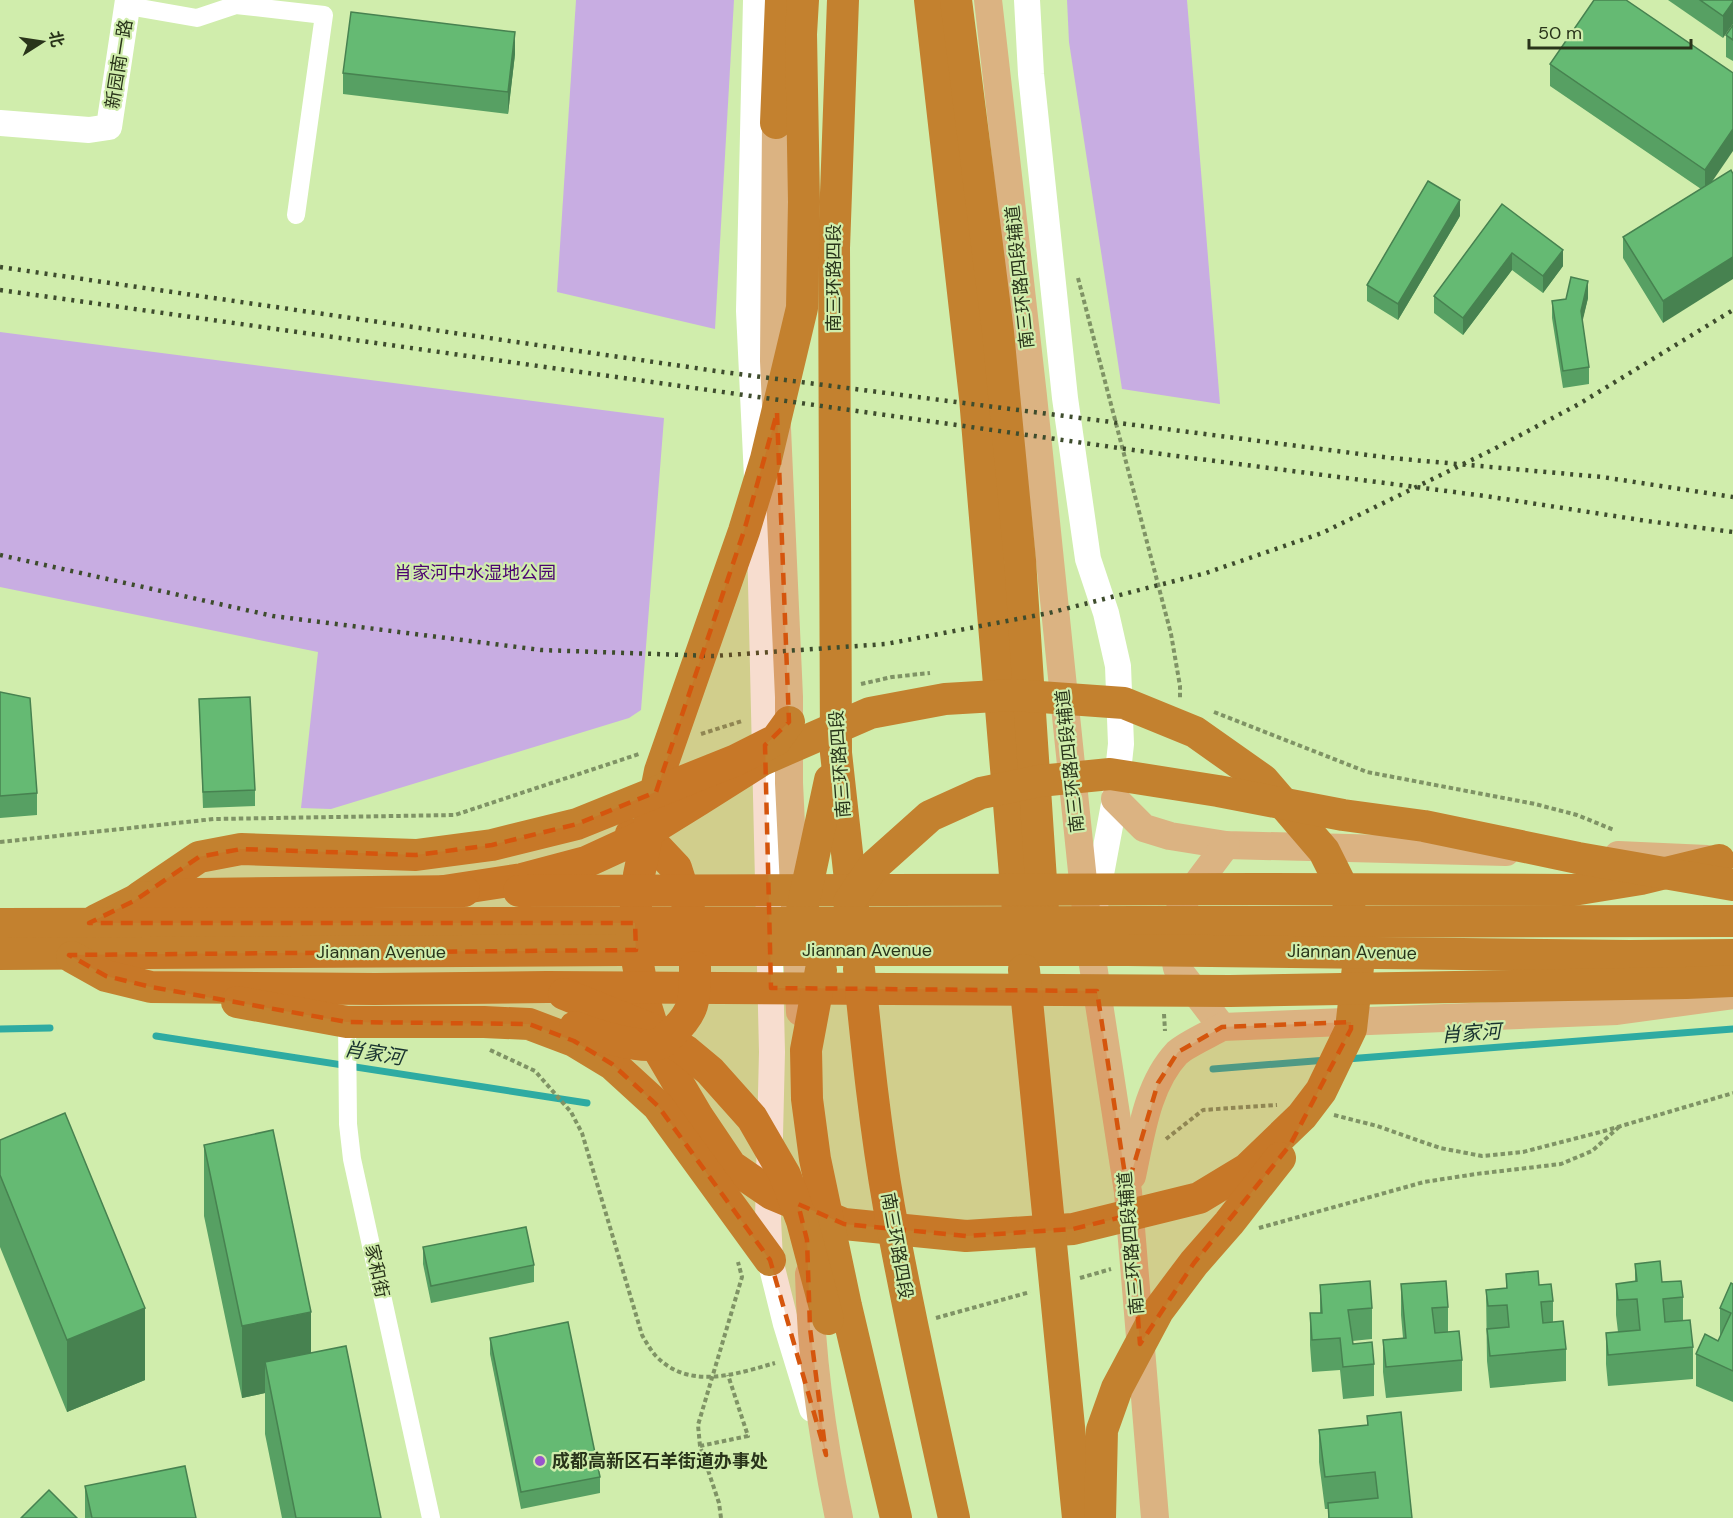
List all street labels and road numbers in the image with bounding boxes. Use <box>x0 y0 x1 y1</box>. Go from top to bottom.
street label: 新园南一路 <box>100 18 138 110</box>
street label: 南三环路四段辅道 <box>1001 204 1039 350</box>
street label: 南三环路四段 <box>822 224 846 332</box>
street label: 南三环路四段辅道 <box>1051 688 1089 834</box>
street label: 南三环路四段 <box>824 709 856 819</box>
street label: Jiannan Avenue <box>802 938 932 962</box>
street label: Jiannan Avenue <box>1287 939 1417 965</box>
street label: Jiannan Avenue <box>316 940 446 964</box>
street label: 南三环路四段辅道 <box>1113 1170 1149 1316</box>
street label: 南三环路四段 <box>876 1191 918 1301</box>
street label: 家和街 <box>360 1242 394 1300</box>

